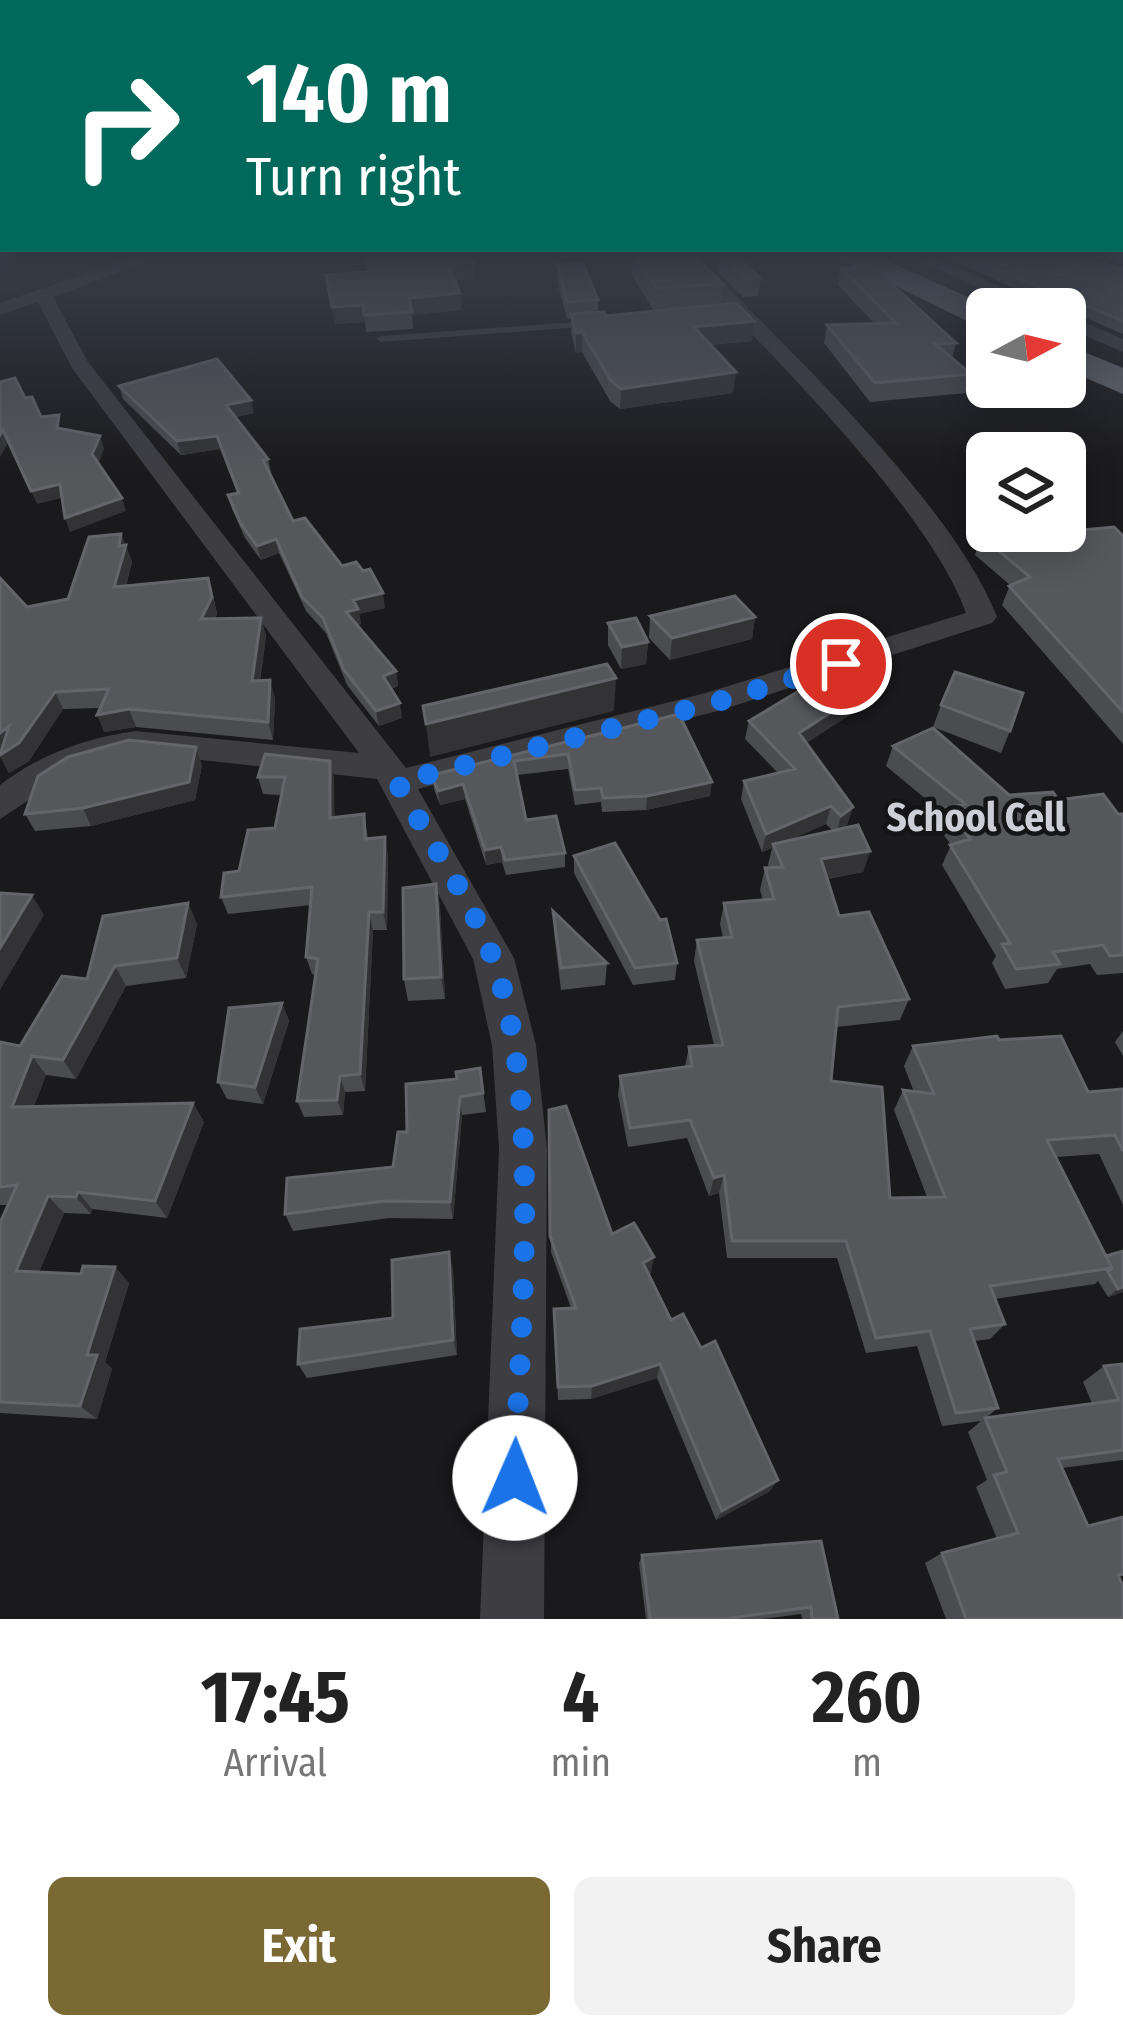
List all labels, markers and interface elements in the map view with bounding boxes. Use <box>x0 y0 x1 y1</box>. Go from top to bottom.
text: 140 m <box>246 43 452 144</box>
icon: right <box>48 48 204 204</box>
text: Turn right <box>246 145 461 209</box>
north arrow <box>966 288 1086 408</box>
map controls <box>966 288 1086 552</box>
button: layers <box>966 432 1086 552</box>
pin <box>790 613 892 715</box>
icon: arrive <box>808 631 874 697</box>
district label: School Cell <box>887 795 1066 841</box>
position arrow <box>452 1415 578 1541</box>
text: 17:45 <box>201 1655 350 1741</box>
text: 4 <box>562 1655 599 1741</box>
text: 260 <box>812 1655 922 1741</box>
text: Arrival <box>224 1740 327 1786</box>
text: min <box>551 1740 611 1786</box>
text: m <box>852 1740 882 1786</box>
button: Exit <box>48 1877 550 2015</box>
button: Share <box>574 1877 1075 2015</box>

